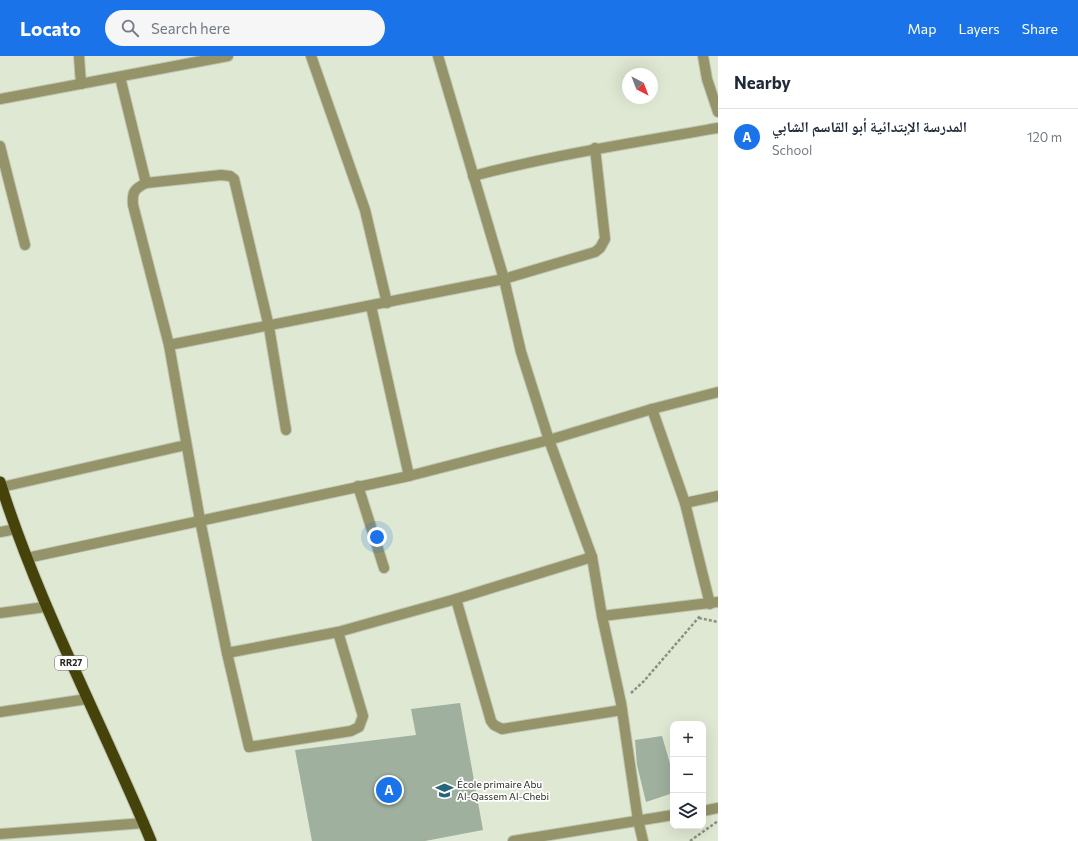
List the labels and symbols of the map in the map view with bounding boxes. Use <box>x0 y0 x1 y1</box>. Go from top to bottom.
north arrow <box>622 68 658 104</box>
your location <box>367 527 387 547</box>
road number: RR27 <box>55 656 87 670</box>
pin: A <box>376 775 402 805</box>
place label: École primaire Abu Al-Qassem Al-Chebi <box>457 778 549 802</box>
school or university icon: École primaire Abu Al-Qassem Al-Chebi <box>434 780 454 800</box>

